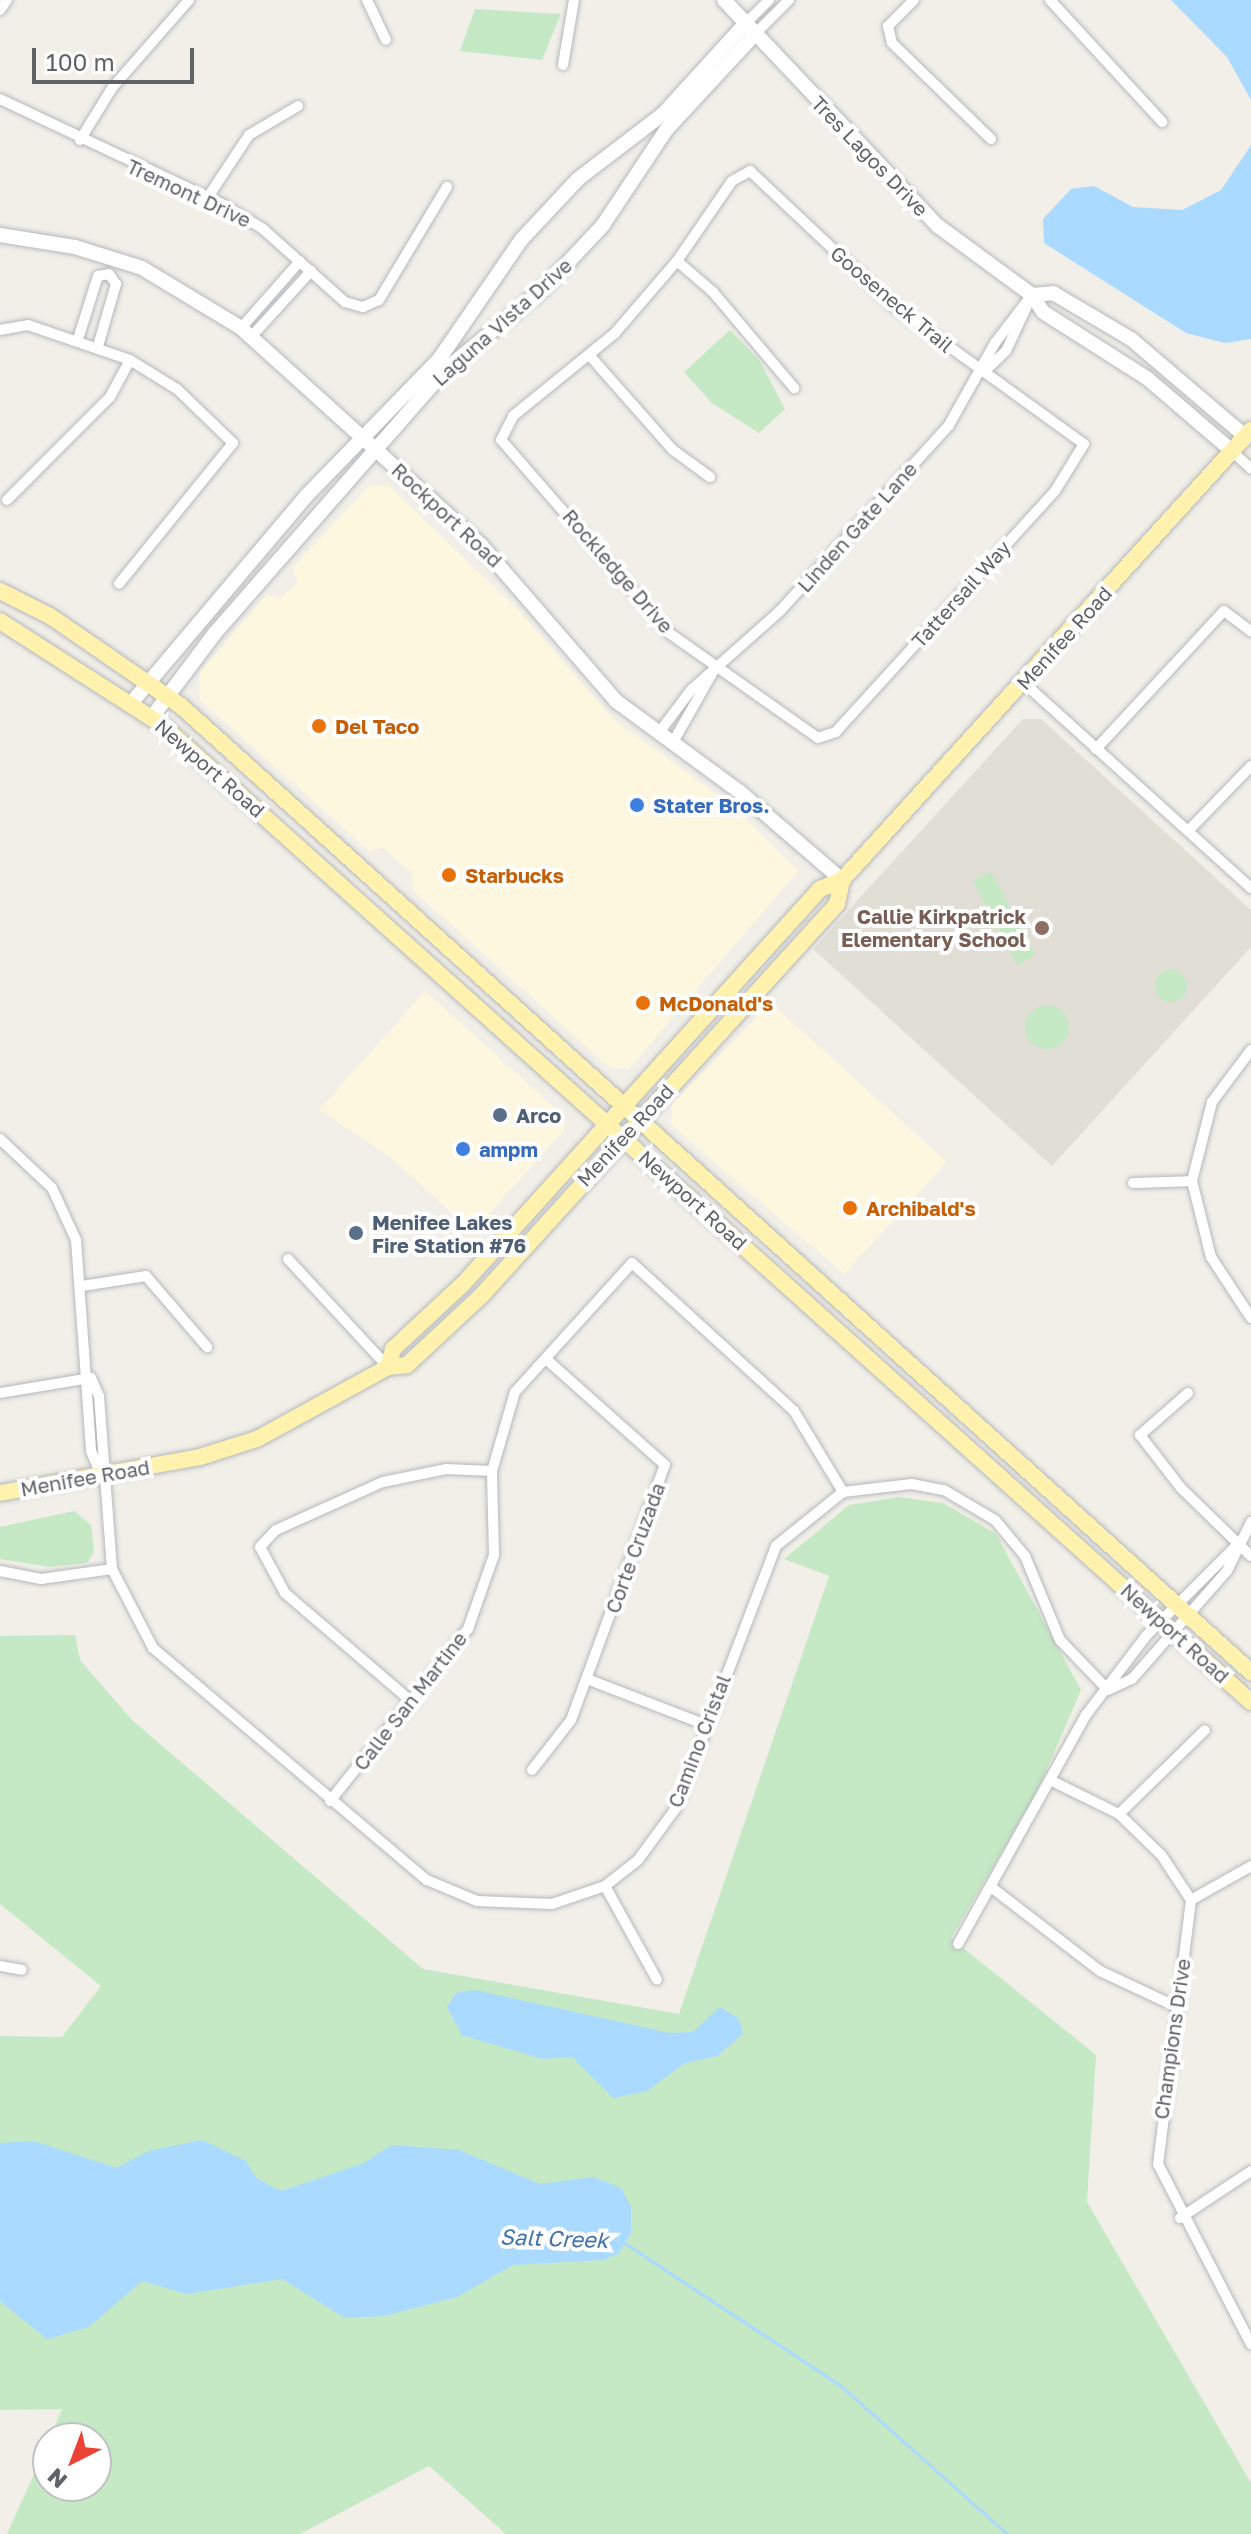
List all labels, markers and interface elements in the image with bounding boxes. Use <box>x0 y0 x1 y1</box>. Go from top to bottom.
scale bar <box>36 32 198 82</box>
text: 100 m <box>46 47 115 76</box>
street label: Tres Lagos Drive <box>807 91 933 221</box>
street label: Tremont Drive <box>123 154 255 232</box>
street label: Gooseneck Trail <box>826 241 958 357</box>
street label: Laguna Vista Drive <box>427 253 577 391</box>
street label: Linden Gate Lane <box>792 457 922 597</box>
street label: Rockport Road <box>387 458 507 572</box>
street label: Rockledge Drive <box>558 504 678 638</box>
street label: Tattersail Way <box>907 535 1015 653</box>
street label: Menifee Road <box>1011 581 1117 695</box>
street label: Newport Road <box>150 714 270 822</box>
place label: Del Taco <box>335 714 419 738</box>
marker: Del Taco <box>310 717 328 735</box>
place label: Stater Bros. <box>653 793 770 817</box>
marker: Stater Bros. <box>628 796 646 814</box>
place label: Starbucks <box>465 863 564 887</box>
marker: Starbucks <box>440 866 458 884</box>
place label: Callie Kirkpatrick Elementary School <box>841 904 1026 951</box>
marker: Callie Kirkpatrick Elementary School <box>1033 919 1051 937</box>
place label: McDonald's <box>659 991 773 1015</box>
marker: McDonald's <box>634 994 652 1012</box>
street label: Menifee Road <box>572 1079 678 1191</box>
place label: Arco <box>516 1103 561 1127</box>
marker: Arco <box>491 1106 509 1124</box>
place label: ampm <box>479 1137 538 1161</box>
marker: ampm <box>454 1140 472 1158</box>
street label: Newport Road <box>634 1145 752 1255</box>
place label: Archibald's <box>866 1196 976 1220</box>
marker: Archibald's <box>841 1199 859 1217</box>
place label: Menifee Lakes Fire Station #76 <box>372 1210 526 1257</box>
marker: Menifee Lakes Fire Station #76 <box>347 1224 365 1242</box>
street label: Menifee Road <box>19 1455 151 1501</box>
street label: Corte Cruzada <box>600 1480 670 1616</box>
street label: Newport Road <box>1116 1578 1234 1688</box>
street label: Calle San Martine <box>348 1627 472 1775</box>
street label: Camino Cristal <box>663 1671 735 1811</box>
street label: Champions Drive <box>1149 1957 1195 2121</box>
water label: Salt Creek <box>499 2223 609 2253</box>
north arrow <box>32 2422 112 2502</box>
text: N <box>42 2463 72 2494</box>

